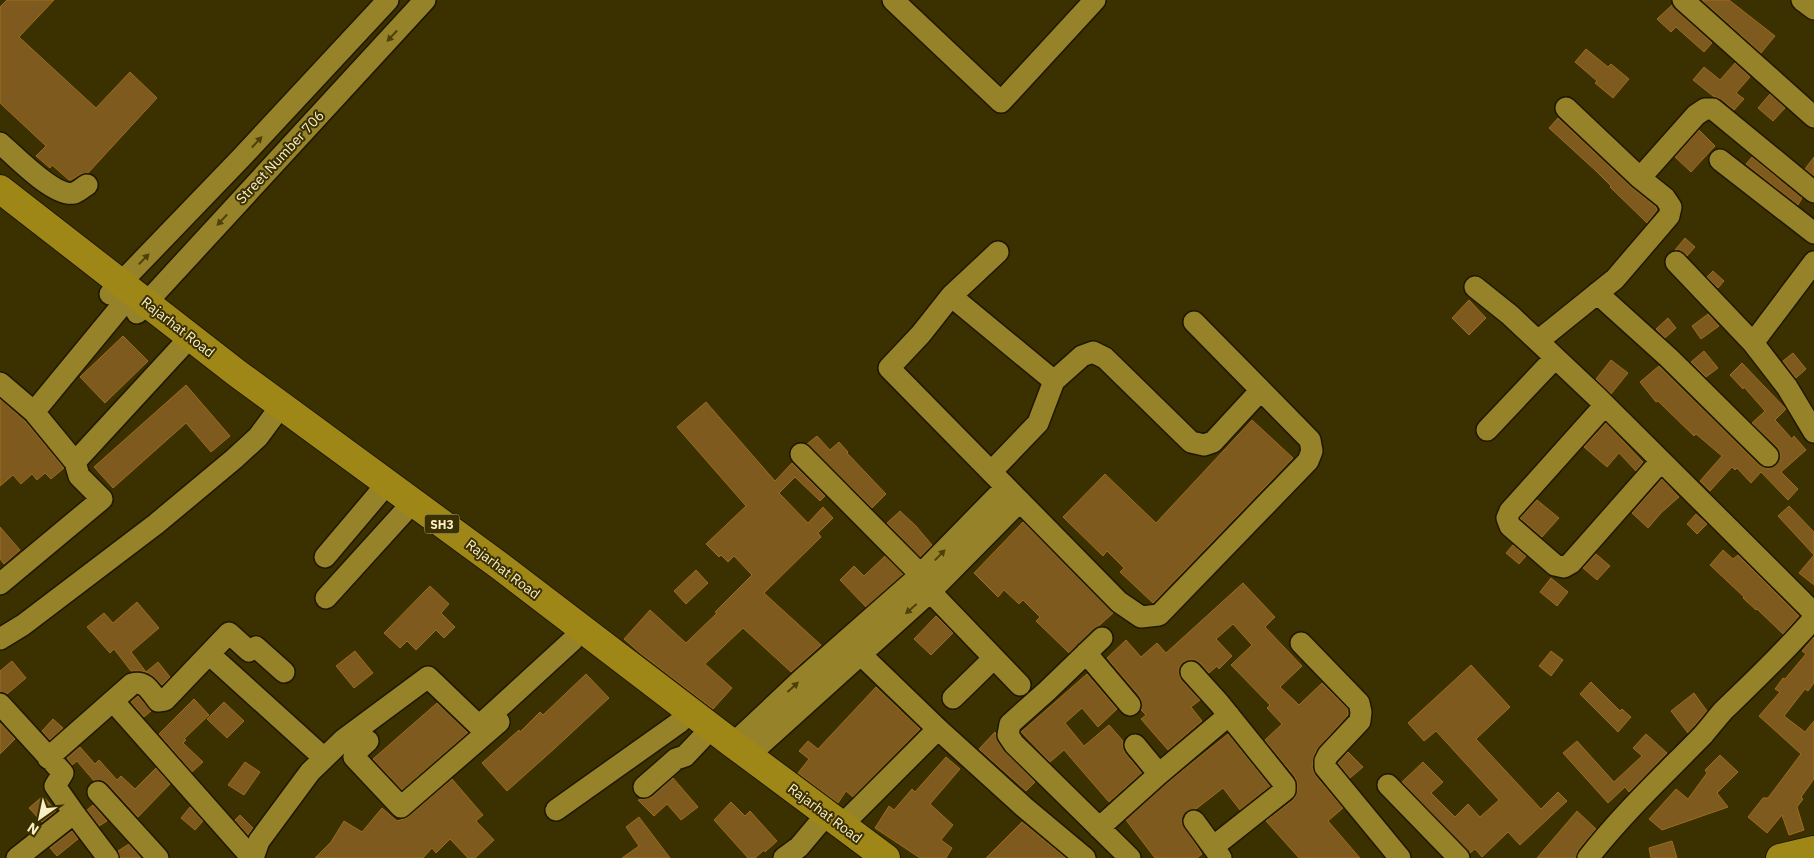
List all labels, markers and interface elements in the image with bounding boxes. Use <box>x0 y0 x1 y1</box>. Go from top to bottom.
one-way arrow <box>386 29 398 41</box>
street label: Street Number 706 <box>232 107 328 207</box>
one-way arrow <box>251 135 262 148</box>
one-way arrow <box>216 213 228 225</box>
one-way arrow <box>138 253 150 265</box>
street label: Rajarhat Road <box>138 293 218 361</box>
road number: SH3 <box>424 514 460 534</box>
street label: Rajarhat Road <box>462 535 544 603</box>
one-way arrow <box>934 549 946 561</box>
one-way arrow <box>905 603 917 615</box>
one-way arrow <box>787 681 800 692</box>
street label: Rajarhat Road <box>784 779 866 847</box>
north arrow <box>15 793 65 843</box>
text: N <box>24 819 42 839</box>

